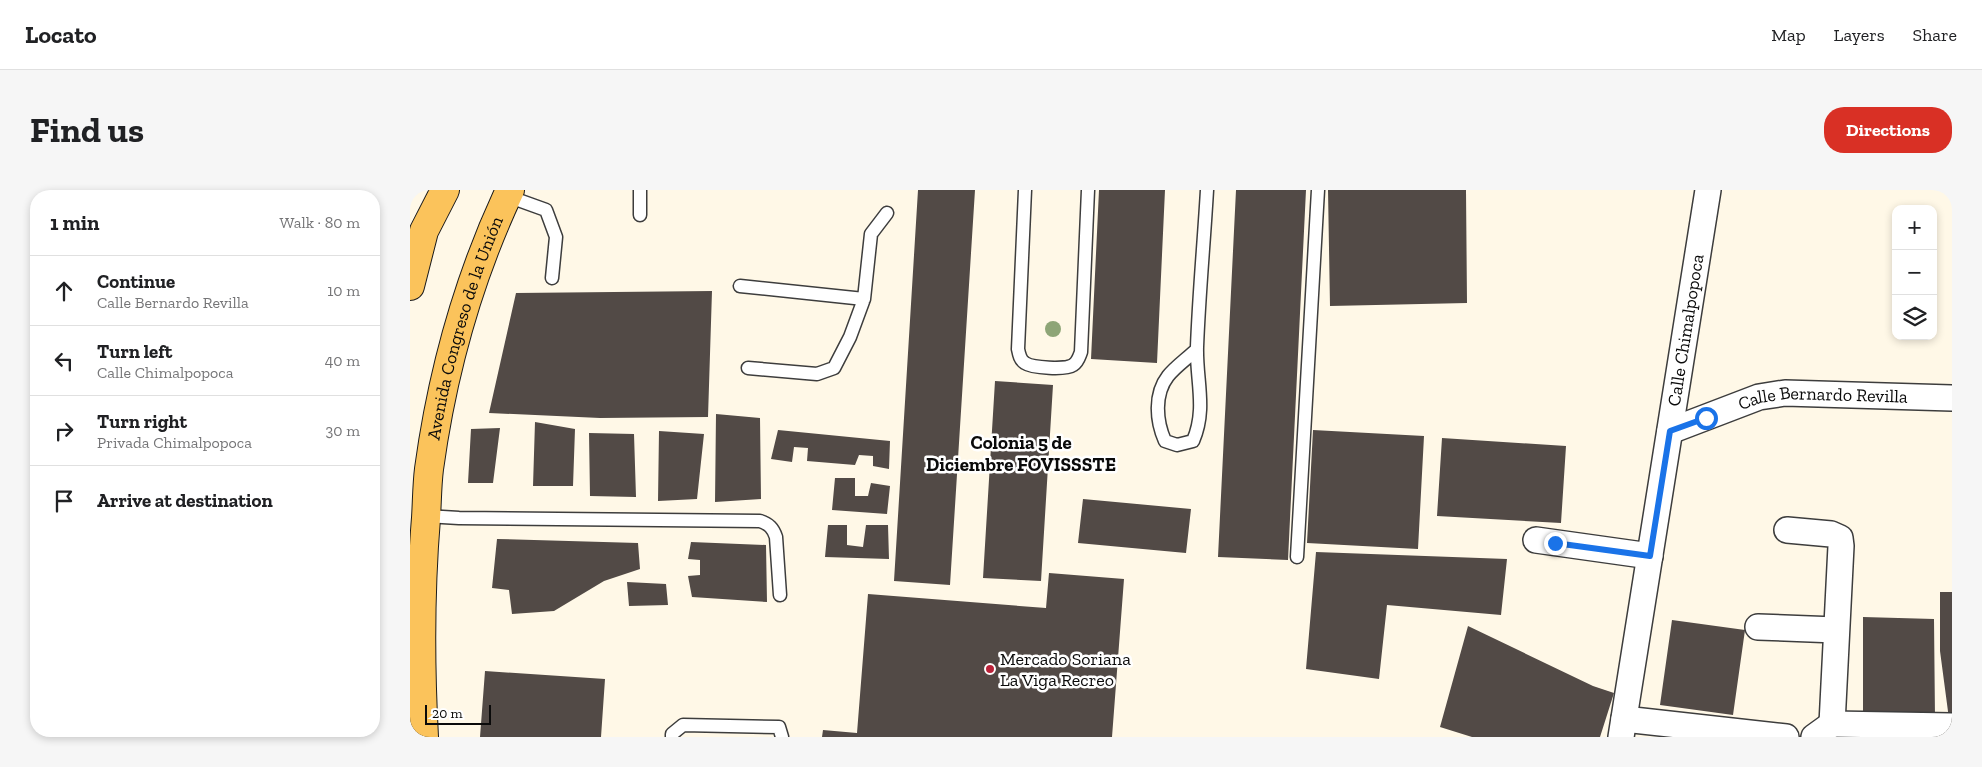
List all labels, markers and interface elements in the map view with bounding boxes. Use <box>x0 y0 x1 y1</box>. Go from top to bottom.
text: Locato <box>25 20 97 49</box>
text: Map <box>1771 24 1806 46</box>
text: Layers <box>1834 24 1885 46</box>
text: Share <box>1913 24 1957 46</box>
button: Directions <box>1824 107 1952 153</box>
text: Find us <box>30 109 144 151</box>
map controls <box>1892 205 1937 340</box>
button: + <box>1892 205 1937 250</box>
text: 1 min <box>50 210 100 235</box>
street label: Avenida Congreso de la Unión <box>423 212 508 441</box>
text: Walk · 80 m <box>279 213 360 232</box>
button: − <box>1892 250 1937 295</box>
street label: Calle Chimalpopoca <box>1663 252 1709 408</box>
text: Continue <box>97 270 175 293</box>
icon: ahead <box>50 277 78 305</box>
text: 10 m <box>327 281 360 300</box>
text: Calle Bernardo Revilla <box>97 293 249 312</box>
button: layers <box>1892 295 1937 340</box>
text: Turn left <box>97 340 172 363</box>
icon: left <box>50 347 78 375</box>
text: 40 m <box>325 351 360 370</box>
text: Calle Chimalpopoca <box>97 363 233 382</box>
street label: Calle Bernardo Revilla <box>1735 381 1908 415</box>
route start <box>1695 407 1718 430</box>
text: Turn right <box>97 410 187 433</box>
icon: right <box>50 417 78 445</box>
text: 30 m <box>326 421 360 440</box>
district label: Colonia 5 de Diciembre FOVISSSTE <box>926 431 1116 476</box>
text: Privada Chimalpopoca <box>97 433 252 452</box>
icon: arrive <box>50 487 78 515</box>
text: Arrive at destination <box>97 489 273 512</box>
route end <box>1544 532 1567 555</box>
place label: Mercado Soriana La Viga Recreo <box>1000 648 1131 691</box>
marker: Mercado Soriana La Viga Recreo <box>984 663 996 675</box>
scale bar <box>425 702 491 725</box>
text: 20 m <box>432 705 463 722</box>

